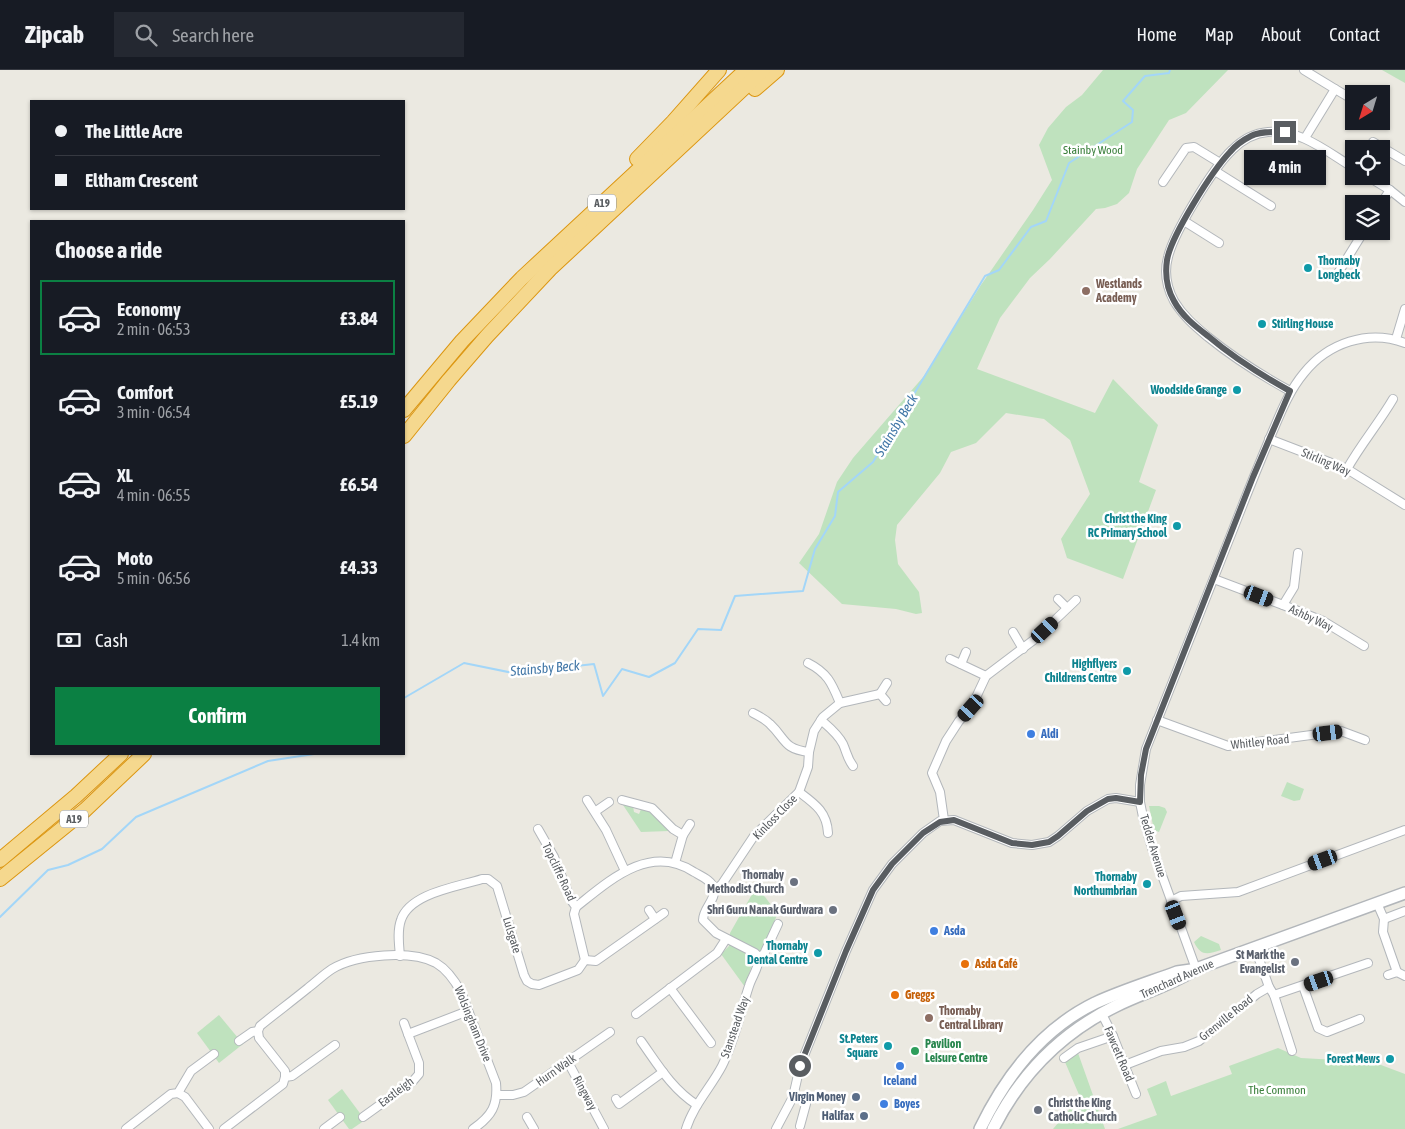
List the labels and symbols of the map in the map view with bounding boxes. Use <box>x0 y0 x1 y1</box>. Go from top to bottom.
north arrow <box>1345 85 1390 130</box>
route end <box>1274 121 1296 143</box>
park label: Stainby Wood <box>1063 143 1123 157</box>
callout: 4 min <box>1244 150 1326 184</box>
road number: A19 <box>588 195 616 212</box>
place label: Thornaby Longbeck <box>1318 254 1361 282</box>
marker: Thornaby Longbeck <box>1302 262 1314 274</box>
place label: Westlands Academy <box>1095 277 1143 305</box>
marker: Westlands Academy <box>1080 285 1092 297</box>
place label: Stirling House <box>1272 317 1334 331</box>
marker: Stirling House <box>1256 318 1268 330</box>
place label: Woodside Grange <box>1149 383 1228 397</box>
marker: Woodside Grange <box>1231 384 1243 396</box>
water label: Stainsby Beck <box>871 390 921 460</box>
street label: Stirling Way <box>1299 445 1353 479</box>
place label: Christ the King RC Primary School <box>1088 512 1168 540</box>
marker: Christ the King RC Primary School <box>1171 520 1183 532</box>
car <box>1242 584 1275 608</box>
street label: Ashby Way <box>1287 602 1335 634</box>
car <box>1028 614 1061 646</box>
water label: Stainsby Beck <box>509 657 581 679</box>
place label: Highflyers Childrens Centre <box>1044 657 1118 685</box>
marker: Highflyers Childrens Centre <box>1121 665 1133 677</box>
car <box>955 692 986 724</box>
car <box>1312 724 1343 742</box>
place label: Aldi <box>1040 727 1059 741</box>
marker: Aldi <box>1025 728 1037 740</box>
street label: Whitley Road <box>1230 732 1290 752</box>
street label: Kinloss Close <box>750 792 800 842</box>
road number: A19 <box>60 811 88 828</box>
street label: Tedder Avenue <box>1137 813 1169 879</box>
street label: Topcliffe Road <box>539 841 579 903</box>
car <box>1306 848 1339 872</box>
place label: Thornaby Methodist Church <box>707 868 784 896</box>
place label: Thornaby Northumbrian <box>1074 870 1137 898</box>
marker: Thornaby Methodist Church <box>788 876 800 888</box>
marker: Thornaby Northumbrian <box>1141 878 1153 890</box>
car <box>1163 898 1188 932</box>
place label: Shri Guru Nanak Gurdwara <box>707 903 823 917</box>
marker: Shri Guru Nanak Gurdwara <box>827 904 839 916</box>
street label: Lulsgate <box>500 915 524 955</box>
place label: Asda <box>943 924 966 938</box>
marker: Asda <box>928 925 940 937</box>
place label: Thornaby Dental Centre <box>747 939 809 967</box>
marker: Thornaby Dental Centre <box>812 947 824 959</box>
place label: St Mark the Evangelist <box>1236 948 1286 976</box>
street label: Trenchard Avenue <box>1138 956 1216 1002</box>
marker: St Mark the Evangelist <box>1289 956 1301 968</box>
place label: Asda Café <box>974 957 1018 971</box>
marker: Asda Café <box>959 958 971 970</box>
car <box>1302 969 1335 993</box>
street label: Wolsingham Drive <box>452 984 494 1064</box>
place label: Greggs <box>905 988 935 1002</box>
marker: Greggs <box>889 989 901 1001</box>
street label: Grenville Road <box>1196 992 1256 1044</box>
street label: Stanstead Way <box>718 994 752 1060</box>
place label: Thornaby Central Library <box>939 1004 1003 1032</box>
marker: Thornaby Central Library <box>923 1012 935 1024</box>
street label: Fawcett Road <box>1101 1024 1137 1084</box>
place label: St.Peters Square <box>840 1032 879 1060</box>
place label: Pavilion Leisure Centre <box>925 1037 988 1065</box>
marker: St.Peters Square <box>882 1040 894 1052</box>
marker: Pavilion Leisure Centre <box>909 1045 921 1057</box>
street label: Hurn Walk <box>533 1051 580 1089</box>
place label: Forest Mews <box>1327 1052 1381 1066</box>
marker: Forest Mews <box>1384 1053 1396 1065</box>
route start <box>789 1055 811 1077</box>
marker: Iceland <box>894 1060 906 1072</box>
street label: Ringway <box>570 1073 600 1113</box>
street label: Eastleigh <box>376 1074 416 1110</box>
place label: Iceland <box>883 1074 917 1088</box>
park label: The Common <box>1248 1083 1306 1097</box>
place label: Virgin Money <box>788 1090 846 1104</box>
marker: Virgin Money <box>850 1091 862 1103</box>
place label: Christ the King Catholic Church <box>1048 1096 1117 1124</box>
place label: Boyes <box>894 1097 920 1111</box>
marker: Boyes <box>878 1098 890 1110</box>
marker: Christ the King Catholic Church <box>1032 1104 1044 1116</box>
place label: Halifax <box>822 1109 854 1123</box>
marker: Halifax <box>858 1110 870 1122</box>

